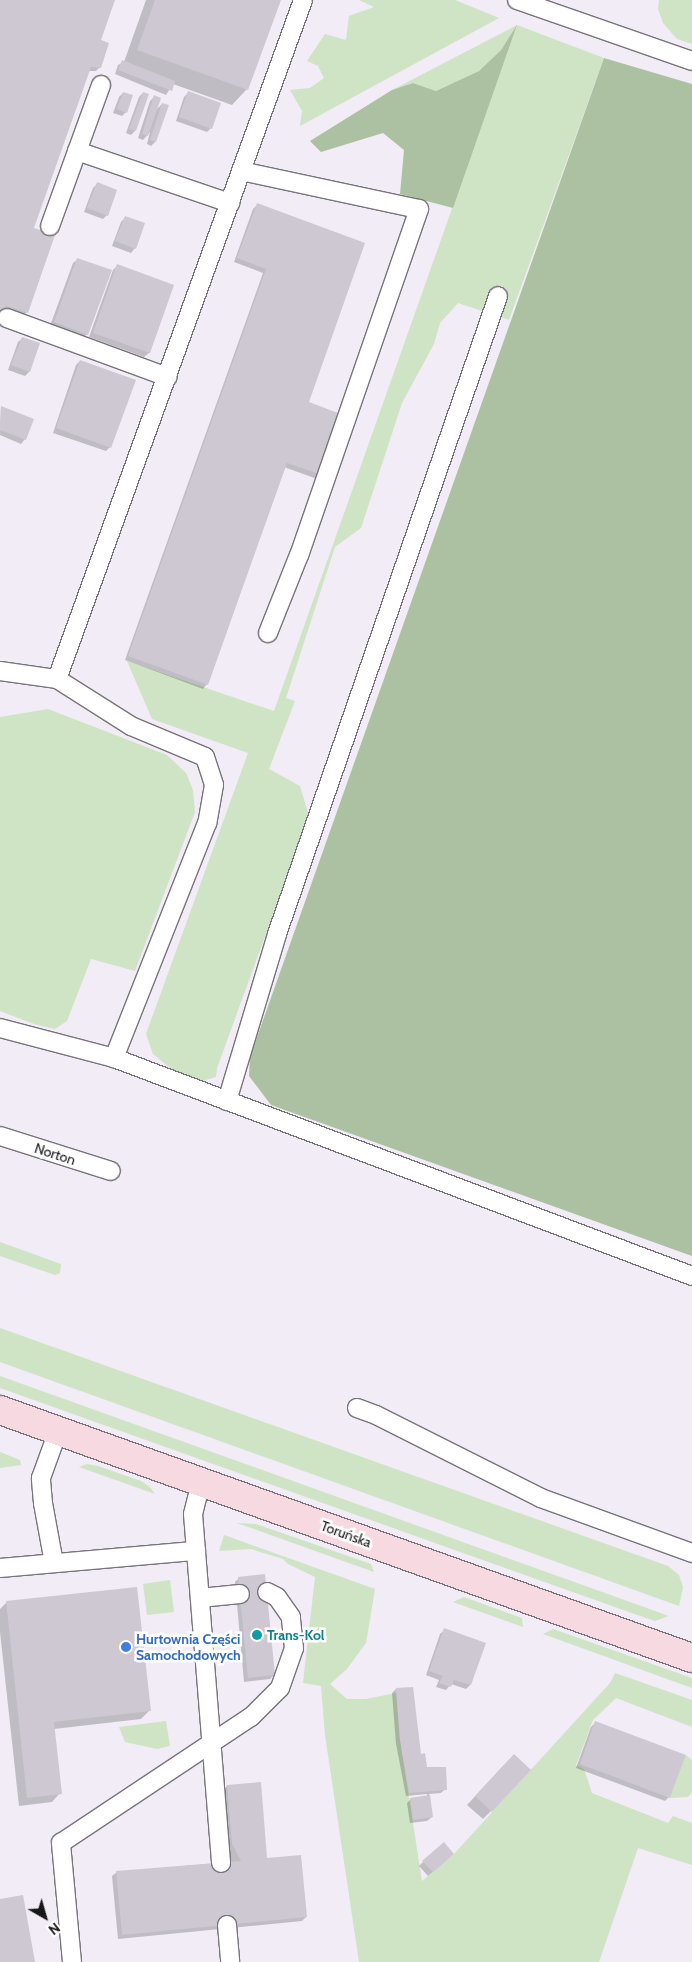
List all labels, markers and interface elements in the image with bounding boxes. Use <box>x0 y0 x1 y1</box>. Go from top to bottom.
street label: Norton <box>32 1140 78 1168</box>
street label: Toruńska <box>319 1517 373 1551</box>
place label: Trans-Kol <box>267 1627 325 1643</box>
marker: Trans-Kol <box>251 1629 263 1641</box>
place label: Hurtownia Części Samochodowych <box>136 1631 241 1664</box>
marker: Hurtownia Części Samochodowych <box>120 1641 132 1653</box>
north arrow <box>20 1892 70 1942</box>
text: N <box>45 1919 64 1939</box>

